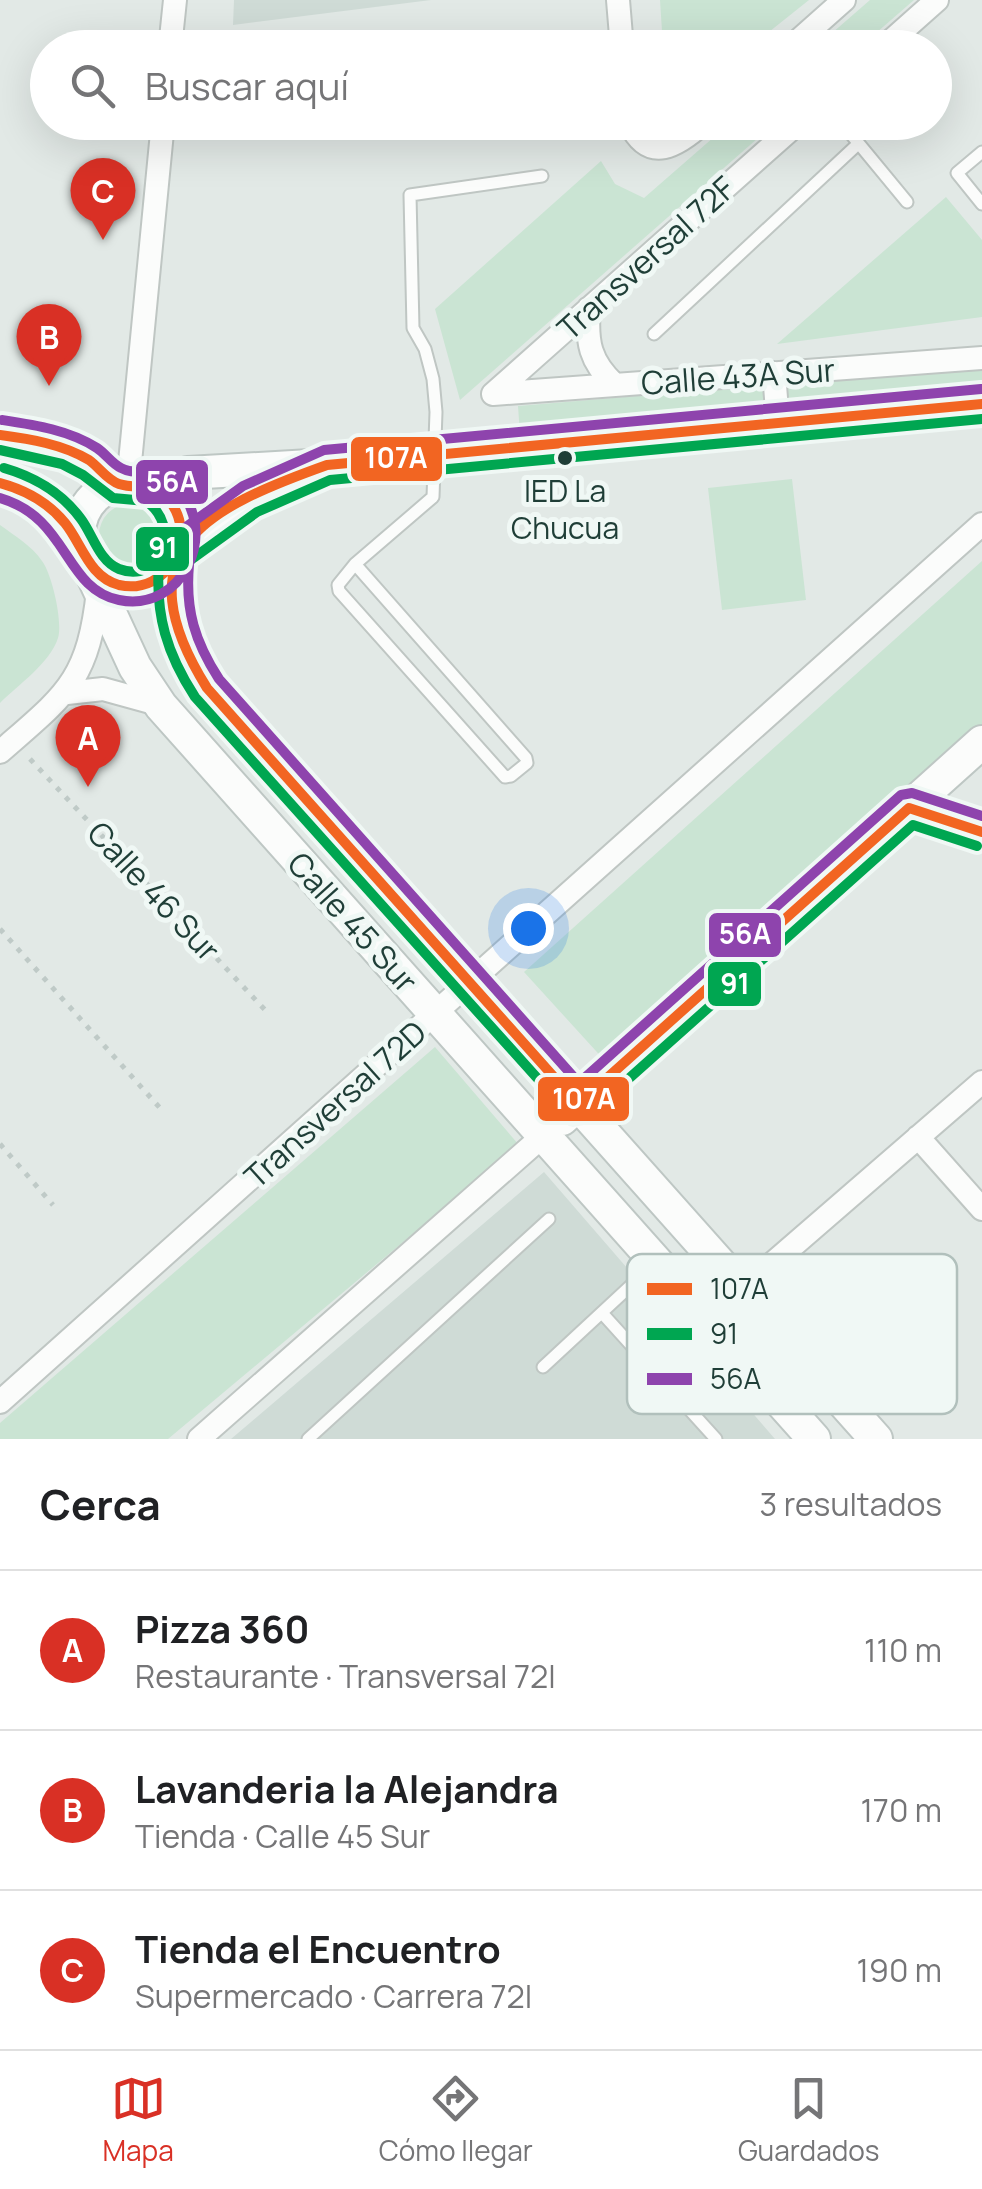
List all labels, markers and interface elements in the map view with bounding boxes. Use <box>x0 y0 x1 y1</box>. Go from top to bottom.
search box <box>30 30 952 140</box>
icon: search <box>65 58 120 113</box>
text: Buscar aquí <box>145 59 349 111</box>
pin: C <box>70 158 136 240</box>
street label: Transversal 72F <box>548 166 744 350</box>
pin: B <box>17 304 82 386</box>
street label: Calle 43A Sur <box>640 347 836 405</box>
line badge: 107A <box>349 435 444 483</box>
text: 107A <box>364 438 428 476</box>
marker: IED La Chucua <box>555 448 575 468</box>
line badge: 56A <box>134 458 210 506</box>
text: 56A <box>146 462 199 500</box>
place label: IED La Chucua <box>511 470 619 548</box>
line badge: 91 <box>134 525 191 573</box>
text: 91 <box>148 528 178 566</box>
pin: A <box>56 704 120 787</box>
street label: Calle 46 Sur <box>78 812 230 970</box>
street label: Calle 45 Sur <box>278 842 428 1002</box>
your location <box>503 903 554 954</box>
line badge: 56A <box>707 911 783 959</box>
text: 56A <box>719 914 772 952</box>
line badge: 91 <box>706 960 763 1008</box>
text: 91 <box>720 964 750 1002</box>
street label: Transversal 72D <box>235 1010 435 1198</box>
line badge: 107A <box>536 1075 631 1123</box>
text: 107A <box>552 1079 616 1117</box>
legend <box>627 1254 957 1414</box>
text: 107A <box>710 1269 769 1307</box>
text: 91 <box>710 1314 738 1352</box>
text: 56A <box>710 1359 762 1397</box>
text: Cerca <box>40 1475 161 1533</box>
text: 3 resultados <box>760 1482 942 1526</box>
text: Pizza 360 <box>135 1602 310 1654</box>
text: A <box>62 1628 83 1672</box>
text: 110 m <box>864 1628 942 1672</box>
text: Restaurante · Transversal 72I <box>135 1654 556 1698</box>
text: Lavanderia la Alejandra <box>135 1762 559 1814</box>
text: B <box>62 1788 83 1832</box>
text: 170 m <box>860 1788 942 1832</box>
text: Tienda · Calle 45 Sur <box>135 1814 430 1858</box>
text: Tienda el Encuentro <box>135 1922 501 1974</box>
text: C <box>61 1948 84 1992</box>
text: 190 m <box>857 1948 942 1992</box>
text: Supermercado · Carrera 72I <box>135 1974 532 2018</box>
tab: Mapa <box>103 2071 174 2169</box>
tab: Cómo llegar <box>379 2071 533 2169</box>
tab: Guardados <box>738 2071 879 2169</box>

